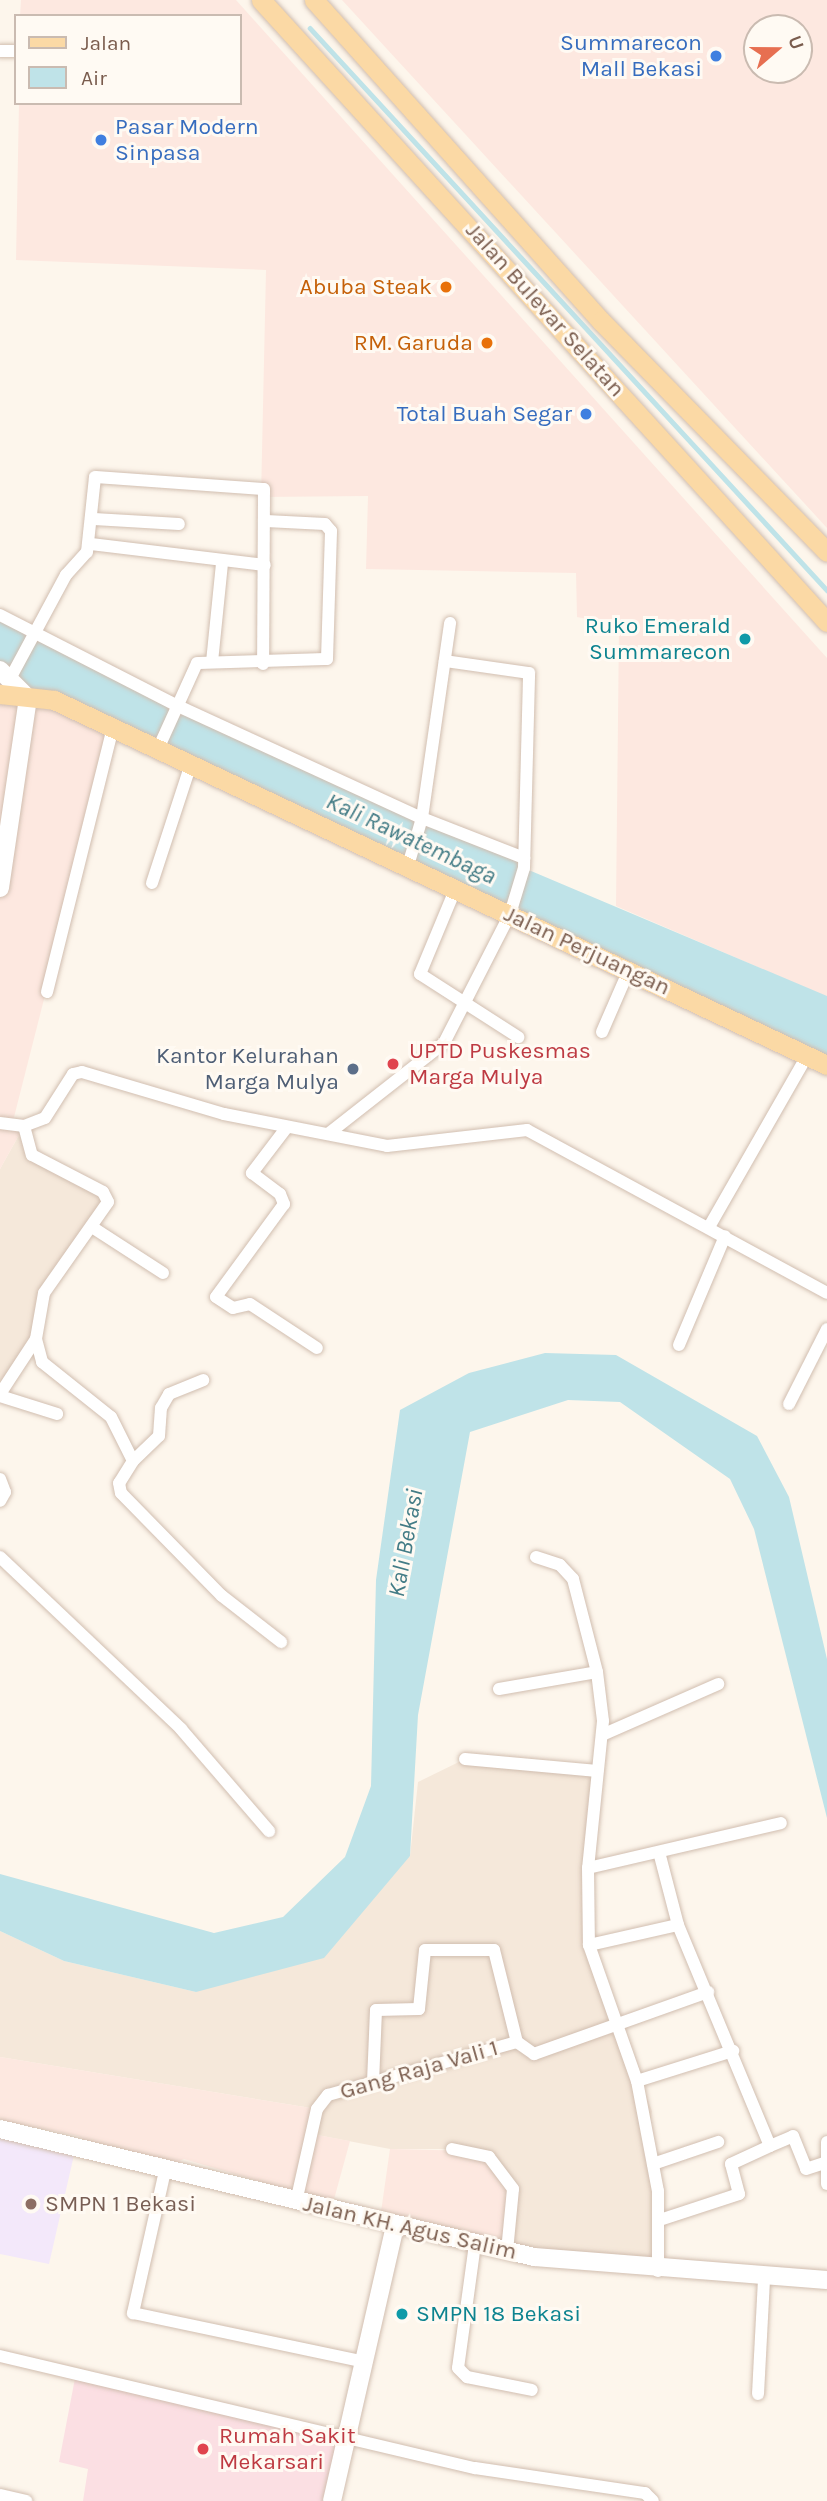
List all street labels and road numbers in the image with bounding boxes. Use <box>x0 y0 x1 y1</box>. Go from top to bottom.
street label: Jalan Bulevar Selatan <box>460 217 630 403</box>
street label: Jalan Perjuangan <box>499 900 675 1002</box>
street label: Gang Raja Vali 1 <box>337 2034 501 2106</box>
street label: Jalan KH. Agus Salim <box>301 2190 519 2266</box>

